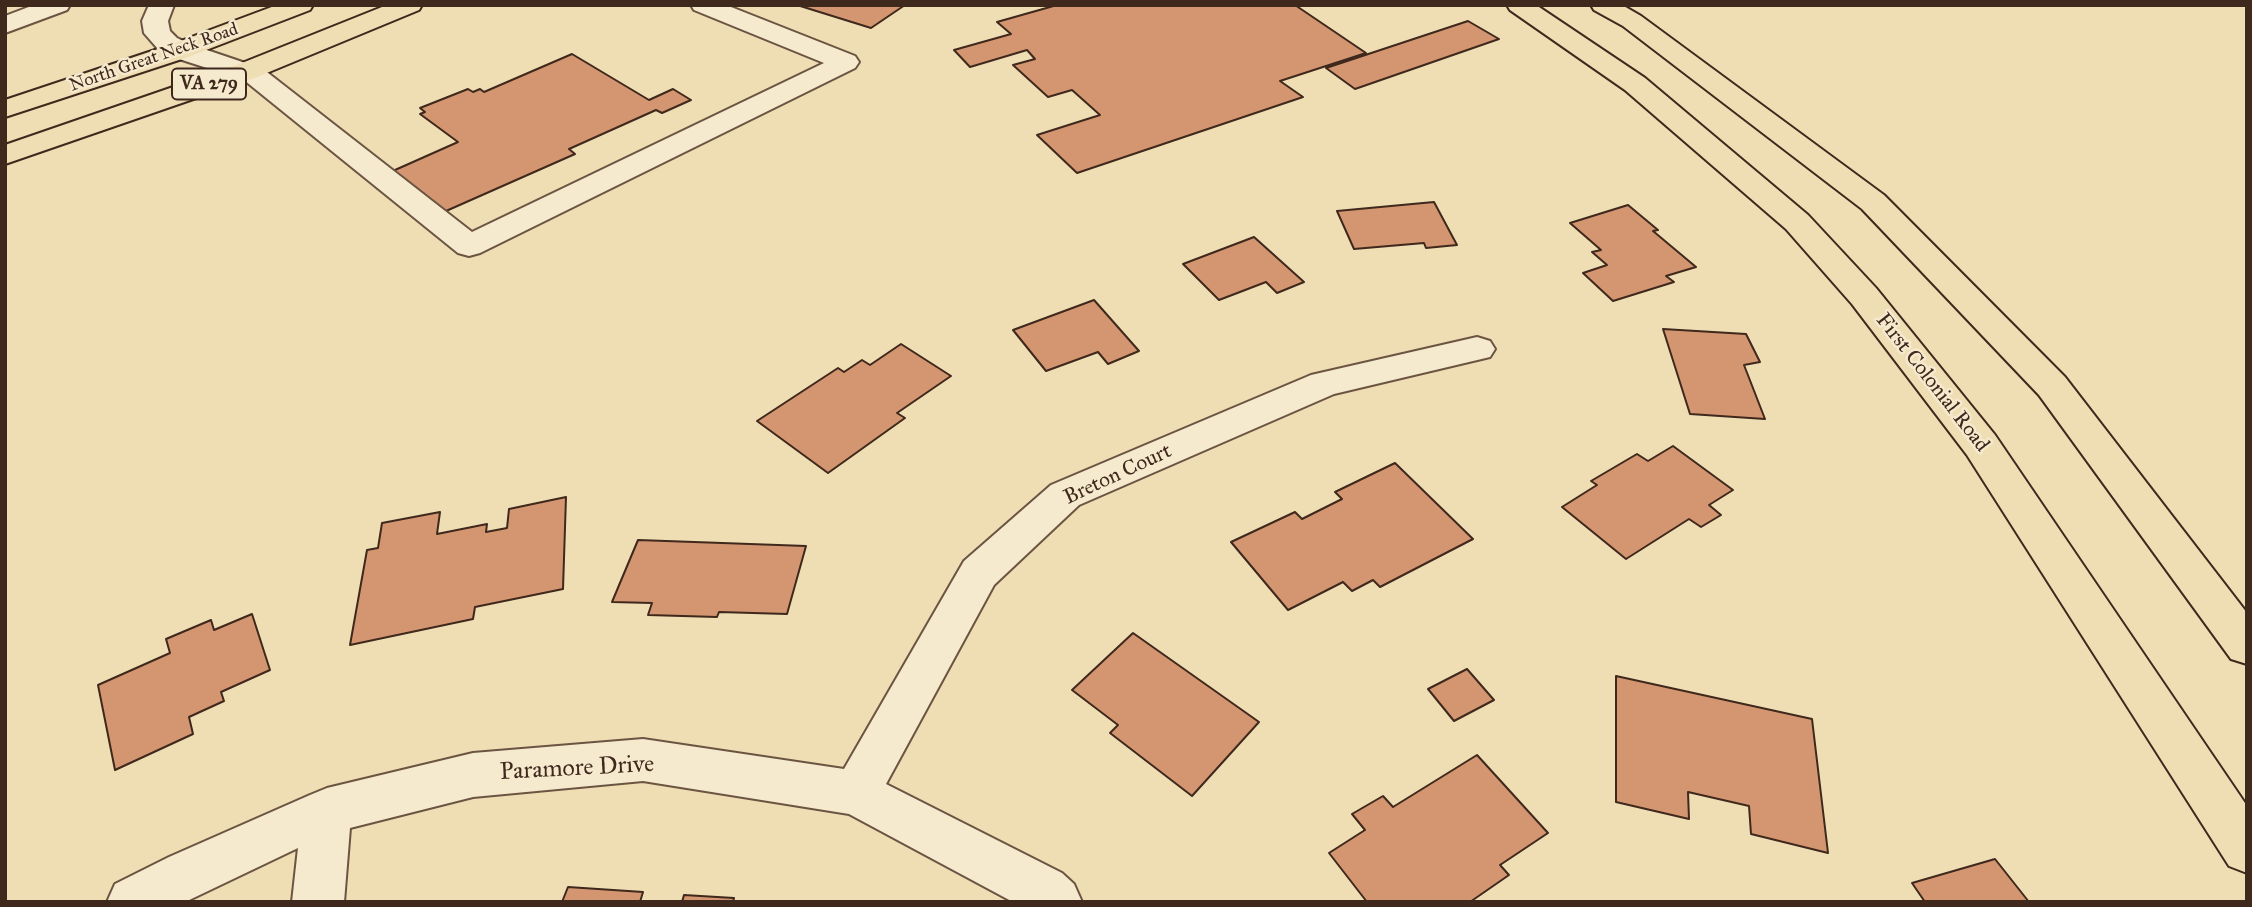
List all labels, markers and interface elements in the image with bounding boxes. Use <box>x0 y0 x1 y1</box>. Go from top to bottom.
street label: North Great Neck Road <box>67 19 241 97</box>
road number: VA 279 <box>172 68 246 100</box>
street label: First Colonial Road <box>1870 309 1994 457</box>
street label: Breton Court <box>1060 439 1176 511</box>
street label: Paramore Drive <box>499 751 655 787</box>

